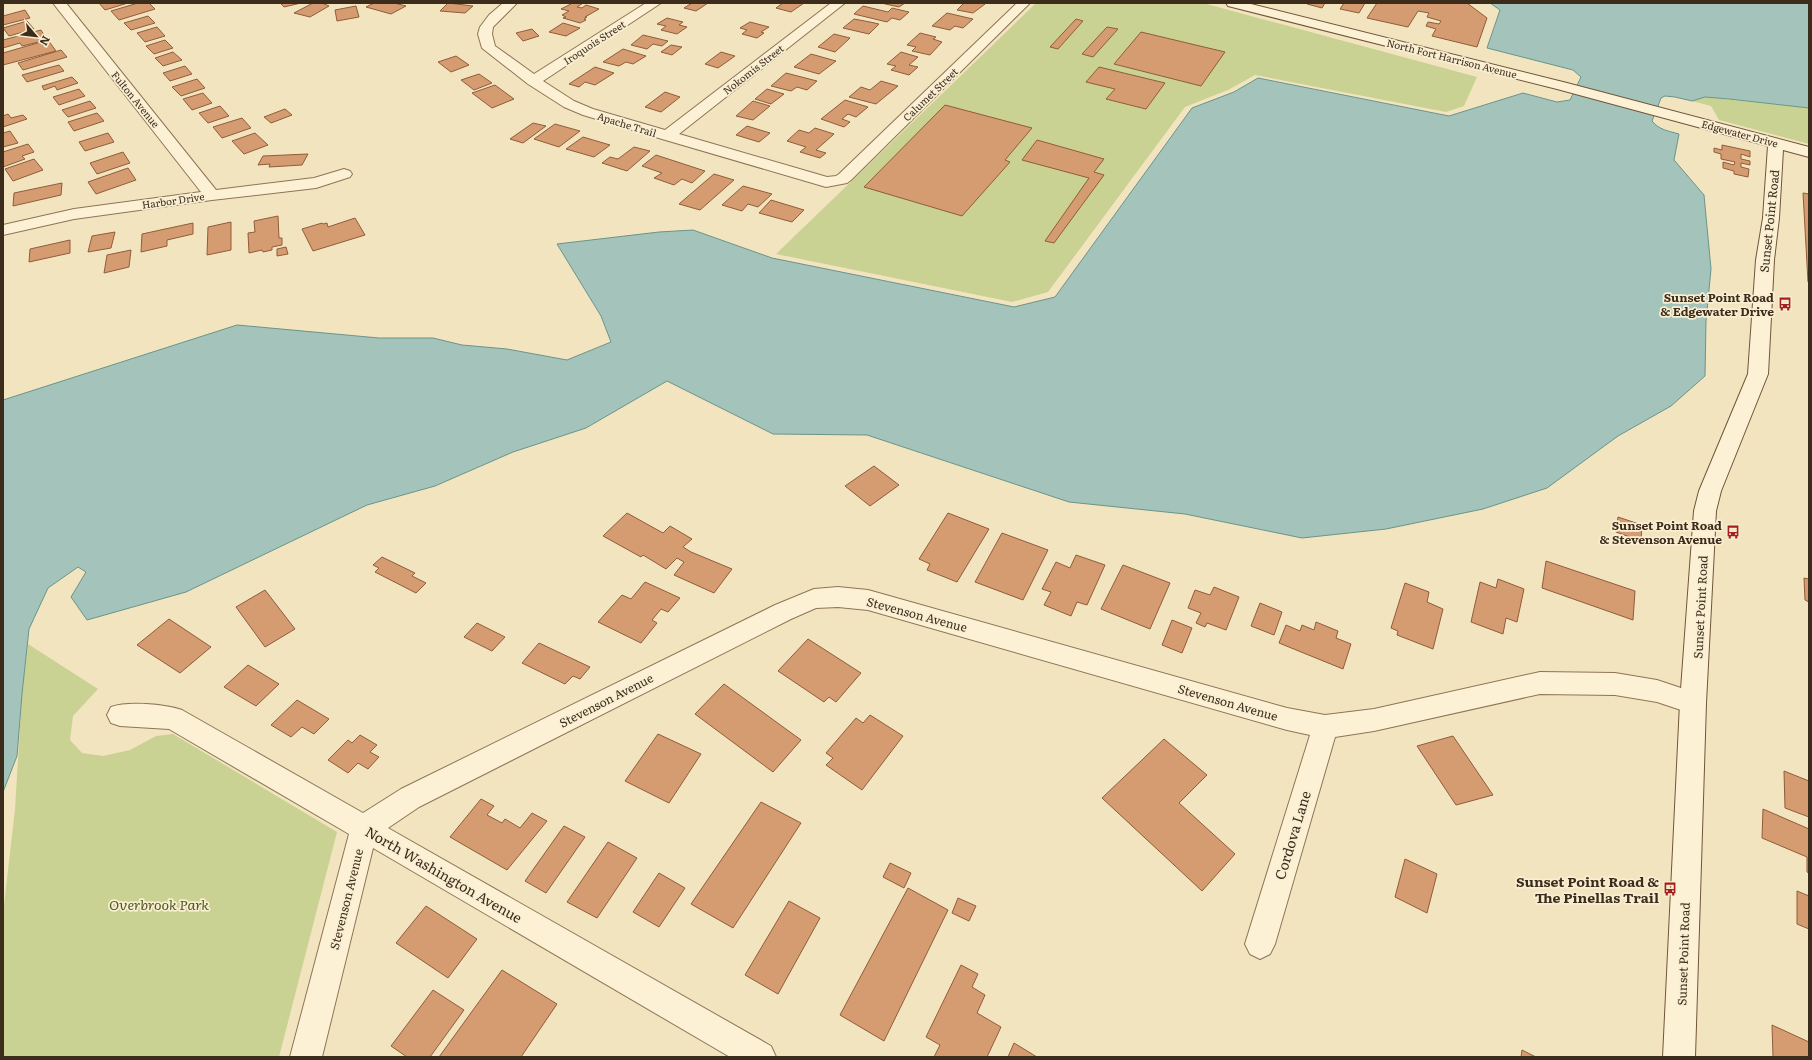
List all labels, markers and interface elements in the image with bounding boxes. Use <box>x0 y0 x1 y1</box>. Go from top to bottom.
north arrow <box>16 16 56 56</box>
street label: Iroquois Street <box>560 16 628 68</box>
text: N <box>36 33 55 49</box>
street label: North Fort Harrison Avenue <box>1385 35 1519 81</box>
street label: Nokomis Street <box>719 40 787 98</box>
street label: Calumet Street <box>899 64 961 124</box>
street label: Fulton Avenue <box>108 67 164 131</box>
street label: Apache Trail <box>596 108 659 140</box>
street label: Edgewater Drive <box>1700 116 1780 150</box>
street label: Sunset Point Road <box>1755 168 1783 273</box>
street label: Harbor Drive <box>141 188 205 212</box>
place label: Sunset Point Road & Edgewater Drive <box>1660 288 1774 320</box>
bus stop icon: Sunset Point Road & Edgewater Drive <box>1777 296 1793 312</box>
place label: Sunset Point Road & Stevenson Avenue <box>1600 516 1722 548</box>
bus stop icon: Sunset Point Road & Stevenson Avenue <box>1725 524 1741 540</box>
street label: Sunset Point Road <box>1688 554 1712 659</box>
street label: Stevenson Avenue <box>865 592 969 636</box>
street label: Stevenson Avenue <box>556 668 656 732</box>
street label: Stevenson Avenue <box>1176 679 1280 725</box>
street label: Cordova Lane <box>1269 788 1315 882</box>
street label: North Washington Avenue <box>362 821 526 927</box>
street label: Stevenson Avenue <box>325 847 367 951</box>
place label: Sunset Point Road & The Pinellas Trail <box>1516 871 1659 907</box>
bus stop icon: Sunset Point Road & The Pinellas Trail <box>1662 881 1678 897</box>
park label: Overbrook Park <box>109 894 209 914</box>
street label: Sunset Point Road <box>1672 901 1694 1006</box>

